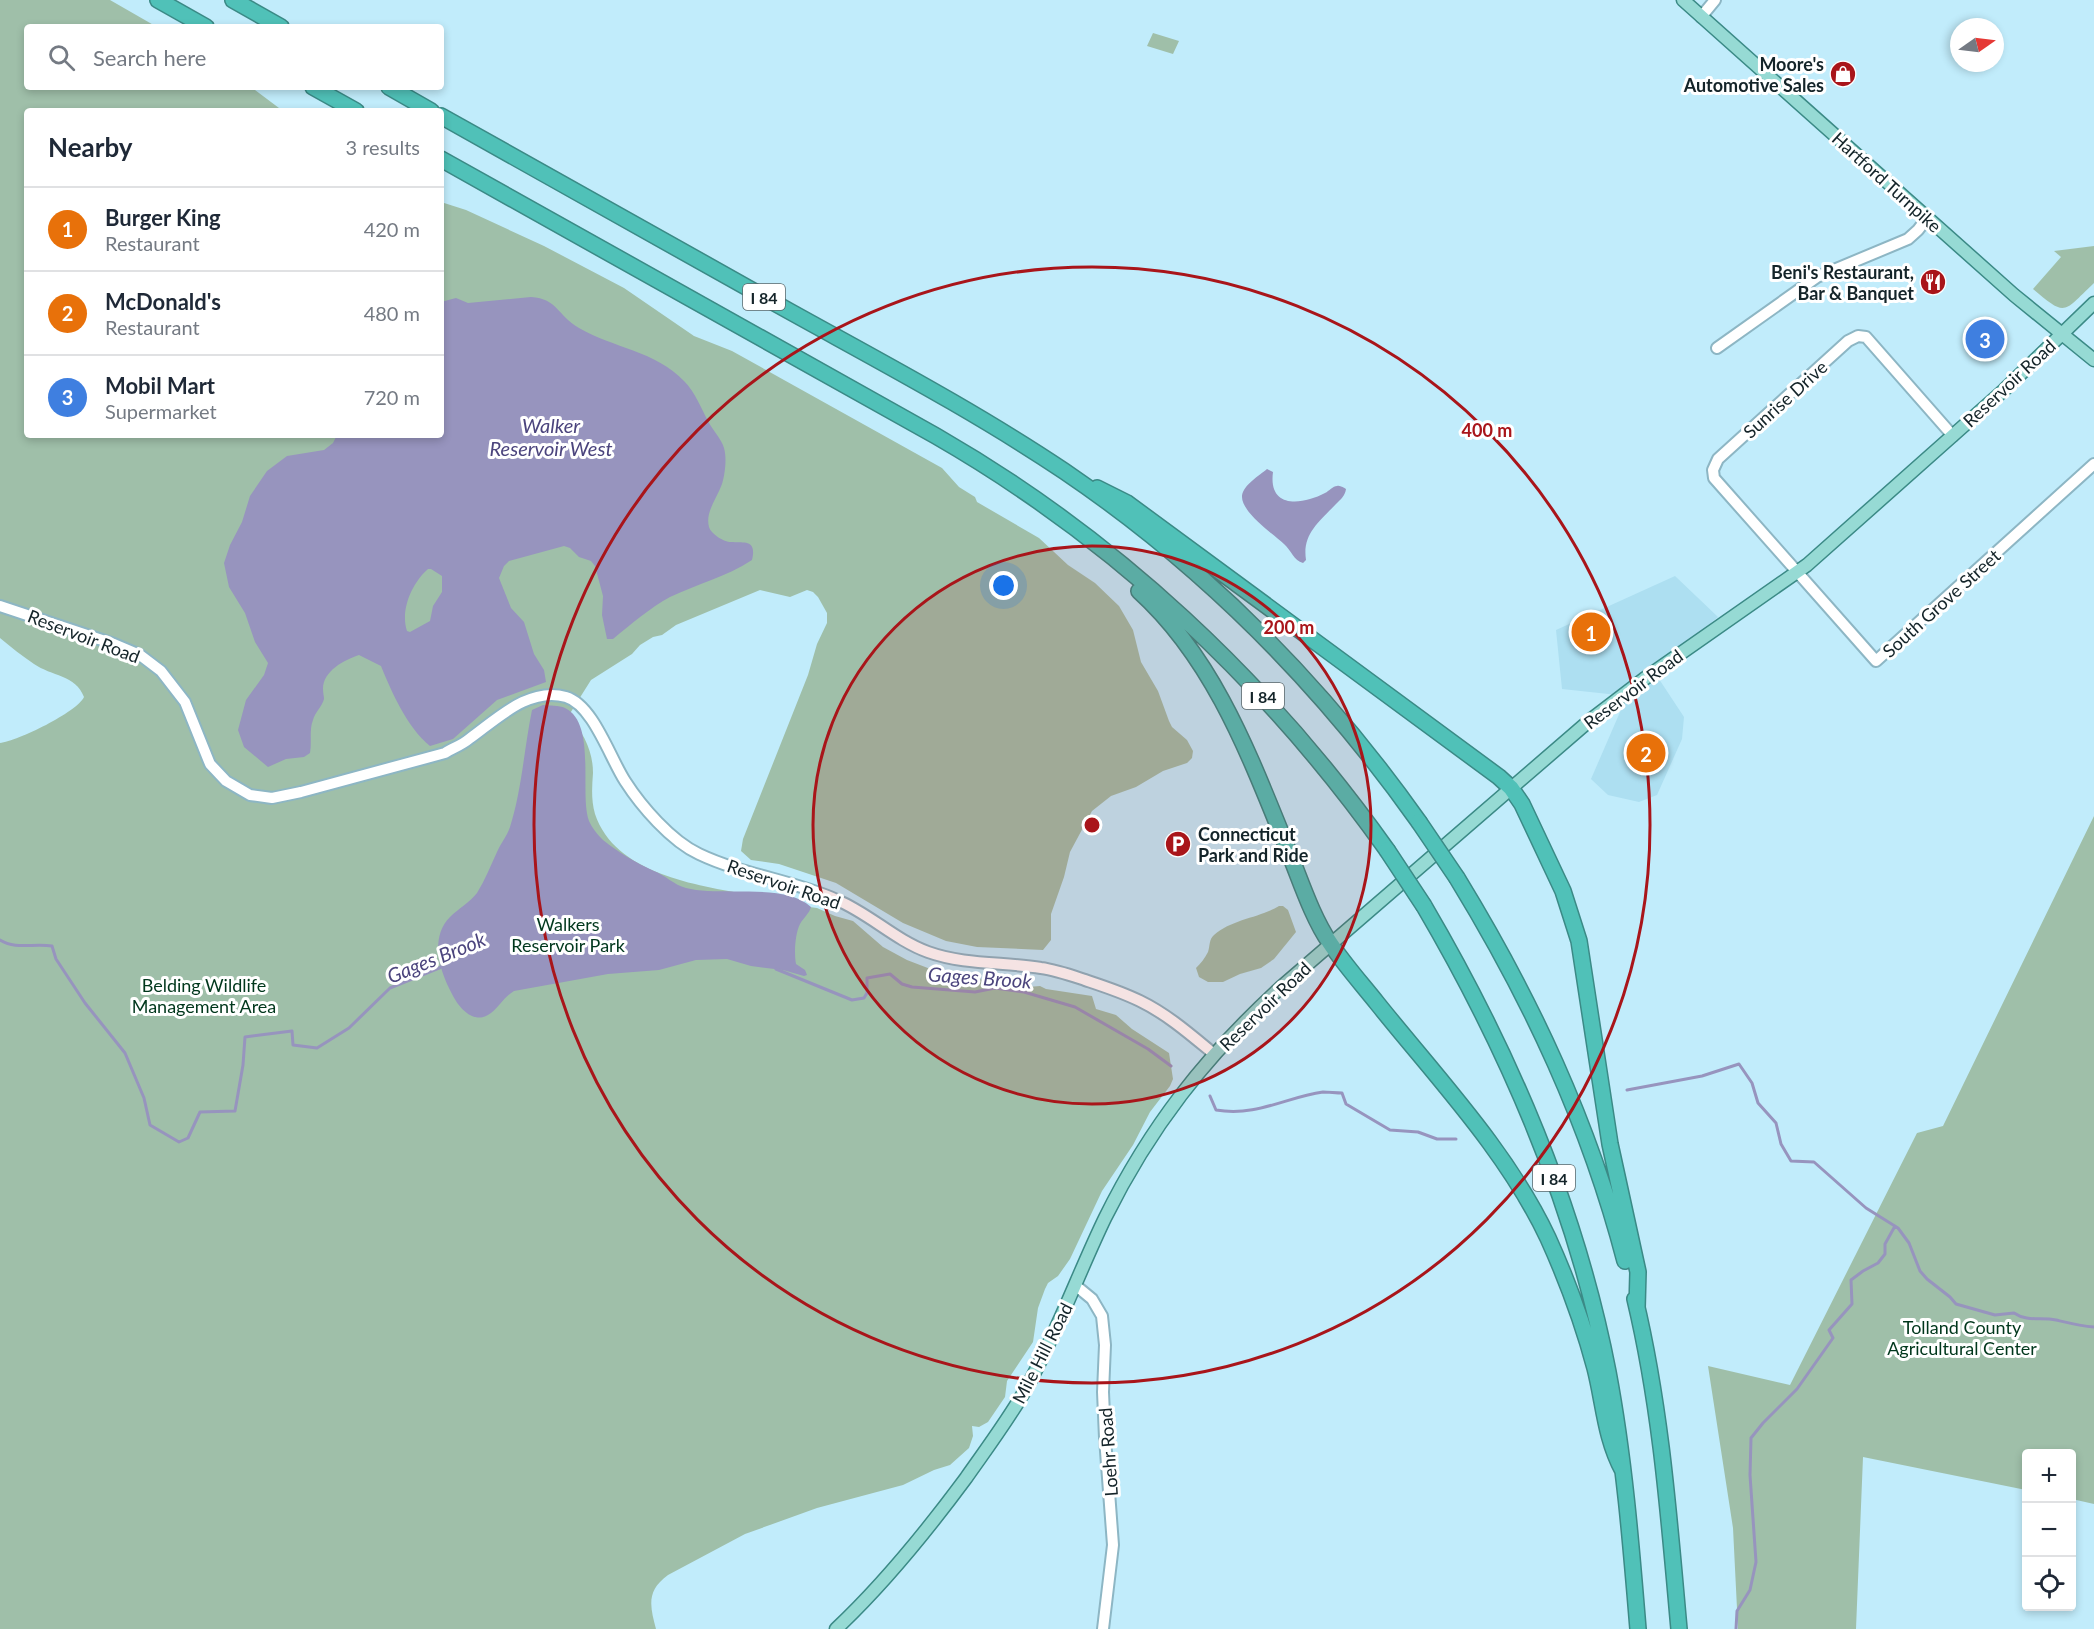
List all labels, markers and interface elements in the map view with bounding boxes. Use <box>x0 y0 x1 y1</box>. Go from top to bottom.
north arrow <box>1950 18 2004 72</box>
search box <box>24 24 444 90</box>
icon: search <box>45 41 78 74</box>
text: Search here <box>93 44 206 71</box>
place label: Moore's Automotive Sales <box>1683 53 1824 96</box>
shop icon: Moore's Automotive Sales <box>1828 59 1858 89</box>
street label: Hartford Turnpike <box>1828 127 1946 237</box>
text: Nearby <box>48 131 133 163</box>
text: 3 results <box>345 135 420 159</box>
text: Burger King <box>105 204 221 231</box>
text: 1 <box>62 217 73 241</box>
text: 420 m <box>364 217 420 241</box>
text: Restaurant <box>105 231 200 255</box>
place label: Beni's Restaurant, Bar & Banquet <box>1771 261 1914 304</box>
restaurant icon: Beni's Restaurant, Bar & Banquet <box>1918 267 1948 297</box>
road number: I 84 <box>743 284 785 310</box>
text: McDonald's <box>105 288 221 315</box>
text: 2 <box>62 301 73 325</box>
text: 480 m <box>364 301 420 325</box>
text: Restaurant <box>105 315 200 339</box>
pin: 3 <box>1966 316 2004 362</box>
street label: Reservoir Road <box>1958 335 2060 431</box>
street label: Sunrise Drive <box>1738 356 1832 442</box>
text: Mobil Mart <box>105 372 215 399</box>
text: 3 <box>62 385 73 409</box>
text: 720 m <box>364 385 420 409</box>
text: Supermarket <box>105 399 217 423</box>
water label: Walker Reservoir West <box>490 413 612 460</box>
text: 400 m <box>1462 419 1512 441</box>
street label: South Grove Street <box>1878 544 2005 662</box>
your location <box>989 571 1018 600</box>
street label: Reservoir Road <box>25 605 143 667</box>
pin: 1 <box>1572 610 1610 654</box>
text: 200 m <box>1264 616 1314 638</box>
street label: Reservoir Road <box>1579 645 1687 733</box>
road number: I 84 <box>1242 683 1284 709</box>
pin: 2 <box>1626 730 1666 776</box>
centre of rings <box>1082 815 1102 835</box>
place label: Connecticut Park and Ride <box>1198 823 1309 866</box>
parking icon: Connecticut Park and Ride <box>1163 829 1193 859</box>
street label: Reservoir Road <box>724 854 844 914</box>
park label: Walkers Reservoir Park <box>511 913 626 956</box>
water label: Gages Brook <box>383 926 489 988</box>
street label: Reservoir Road <box>1215 957 1315 1055</box>
water label: Gages Brook <box>927 961 1033 993</box>
park label: Belding Wildlife Management Area <box>132 974 276 1017</box>
road number: I 84 <box>1533 1165 1575 1191</box>
street label: Mile Hill Road <box>1007 1299 1077 1407</box>
park label: Tolland County Agricultural Center <box>1887 1316 2037 1359</box>
street label: Loehr Road <box>1094 1407 1122 1497</box>
map controls <box>2022 1449 2076 1611</box>
button: + <box>2022 1449 2076 1503</box>
button: − <box>2022 1503 2076 1557</box>
button: locate <box>2022 1557 2076 1611</box>

